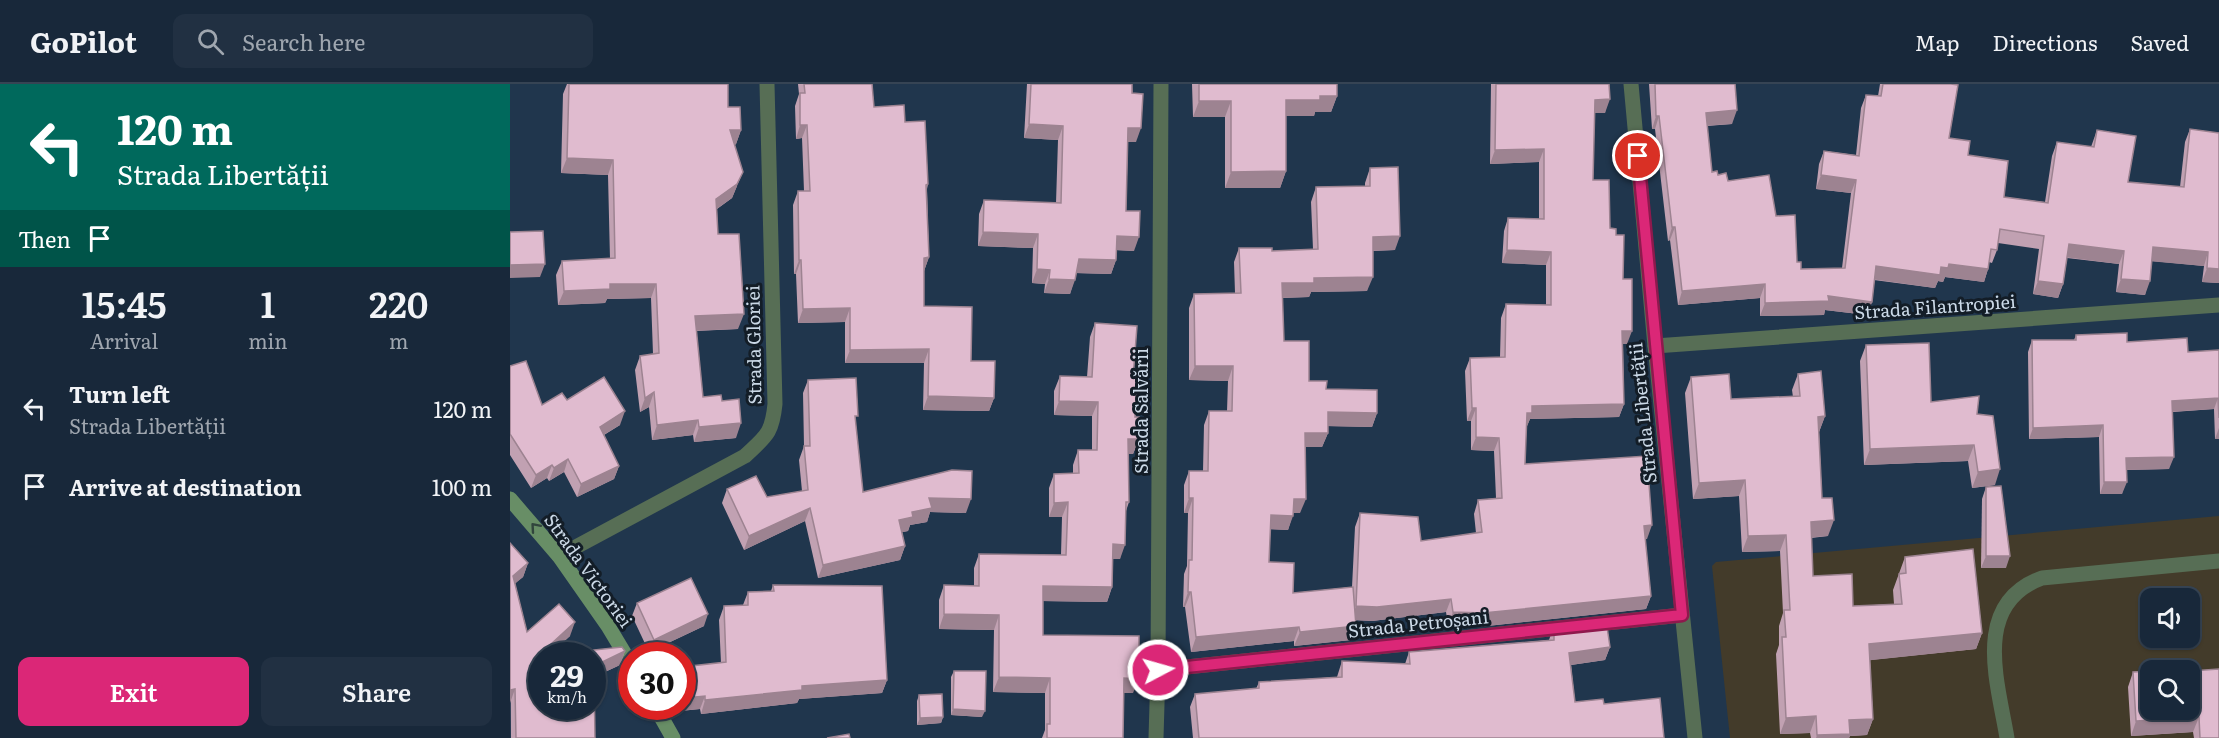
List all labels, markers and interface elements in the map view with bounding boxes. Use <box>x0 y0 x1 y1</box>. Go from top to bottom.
search box <box>173 14 593 68</box>
text: GoPilot <box>30 20 137 62</box>
icon: search <box>194 25 227 58</box>
text: Search here <box>242 25 365 58</box>
text: Map <box>1915 26 1960 57</box>
text: Directions <box>1993 26 2098 57</box>
text: Saved <box>2131 26 2189 57</box>
text: 120 m <box>117 96 233 158</box>
icon: left <box>18 108 96 186</box>
pin <box>1612 130 1663 181</box>
icon: arrive <box>1621 139 1654 172</box>
text: Strada Libertății <box>117 153 329 193</box>
text: Then <box>18 222 71 255</box>
icon: arrive <box>83 222 116 255</box>
text: 15:45 <box>82 276 167 329</box>
text: 1 <box>260 276 275 329</box>
text: 220 <box>369 276 428 329</box>
street label: Strada Gloriei <box>738 285 768 405</box>
street label: Strada Filantropiei <box>1853 287 2017 325</box>
text: Arrival <box>90 325 158 355</box>
text: min <box>248 325 288 355</box>
text: m <box>389 325 408 355</box>
street label: Strada Libertății <box>1621 341 1663 485</box>
street label: Strada Salvării <box>1127 348 1154 474</box>
text: Turn left <box>69 377 170 410</box>
icon: left <box>18 392 51 425</box>
text: 120 m <box>433 392 492 425</box>
text: Strada Libertății <box>69 410 226 440</box>
icon: arrive <box>18 470 51 503</box>
text: Arrive at destination <box>69 470 302 503</box>
text: 100 m <box>432 470 492 503</box>
street label: Strada Victoriei <box>538 507 640 633</box>
one-way arrow <box>531 523 542 534</box>
map controls <box>2140 588 2200 720</box>
button: sound <box>2140 588 2200 648</box>
street label: Strada Petroșani <box>1347 602 1489 644</box>
position arrow <box>1126 638 1190 702</box>
speed limit sign: 30 <box>618 642 696 720</box>
text: 29 <box>550 652 584 696</box>
button: Exit <box>18 657 249 726</box>
button: Share <box>261 657 492 726</box>
button: search <box>2140 660 2200 720</box>
text: km/h <box>547 685 587 708</box>

